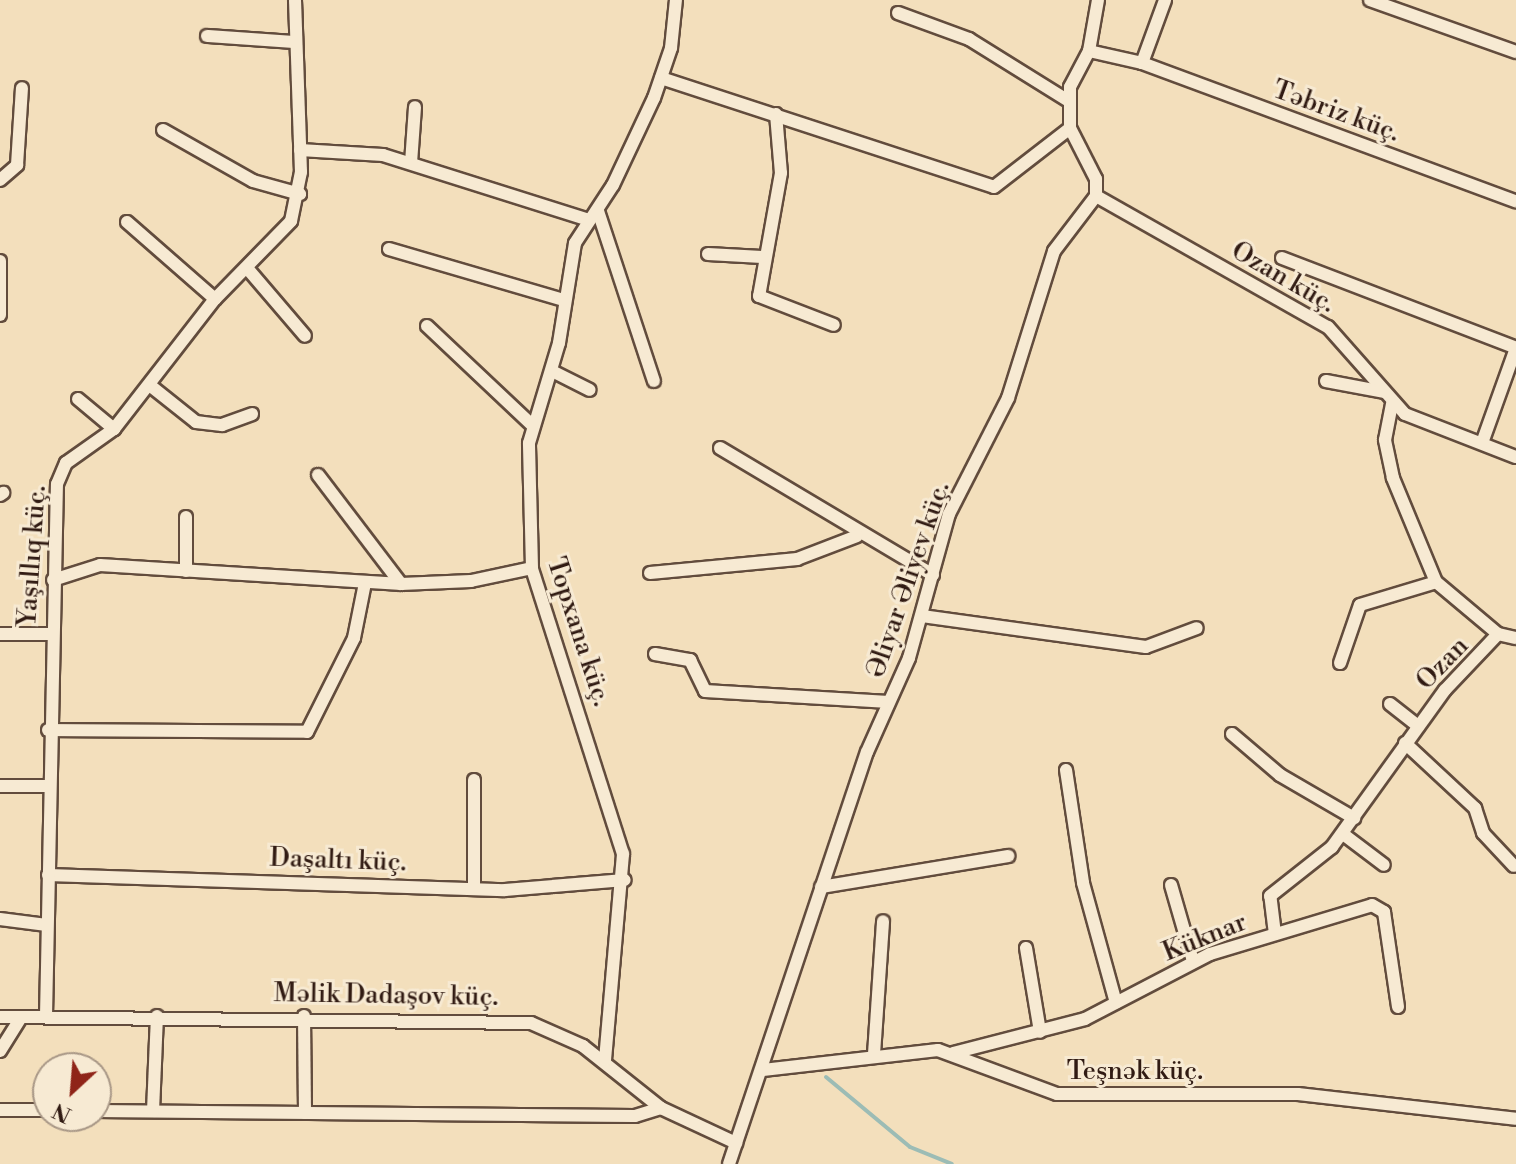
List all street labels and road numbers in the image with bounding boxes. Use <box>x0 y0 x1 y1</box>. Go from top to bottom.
street label: Təbriz küç. <box>1268 75 1404 149</box>
street label: Ozan küç. <box>1225 236 1341 320</box>
street label: Əliyar Əliyev küç. <box>861 478 957 682</box>
street label: Yaşıllıq küç. <box>13 484 53 628</box>
street label: Topxana küç. <box>539 554 617 710</box>
street label: Ozan <box>1410 631 1476 697</box>
street label: Daşaltı küç. <box>269 843 407 879</box>
street label: Küknar <box>1159 907 1251 969</box>
street label: Məlik Dadaşov küç. <box>273 978 499 1014</box>
street label: Teşnək küç. <box>1067 1056 1203 1088</box>

